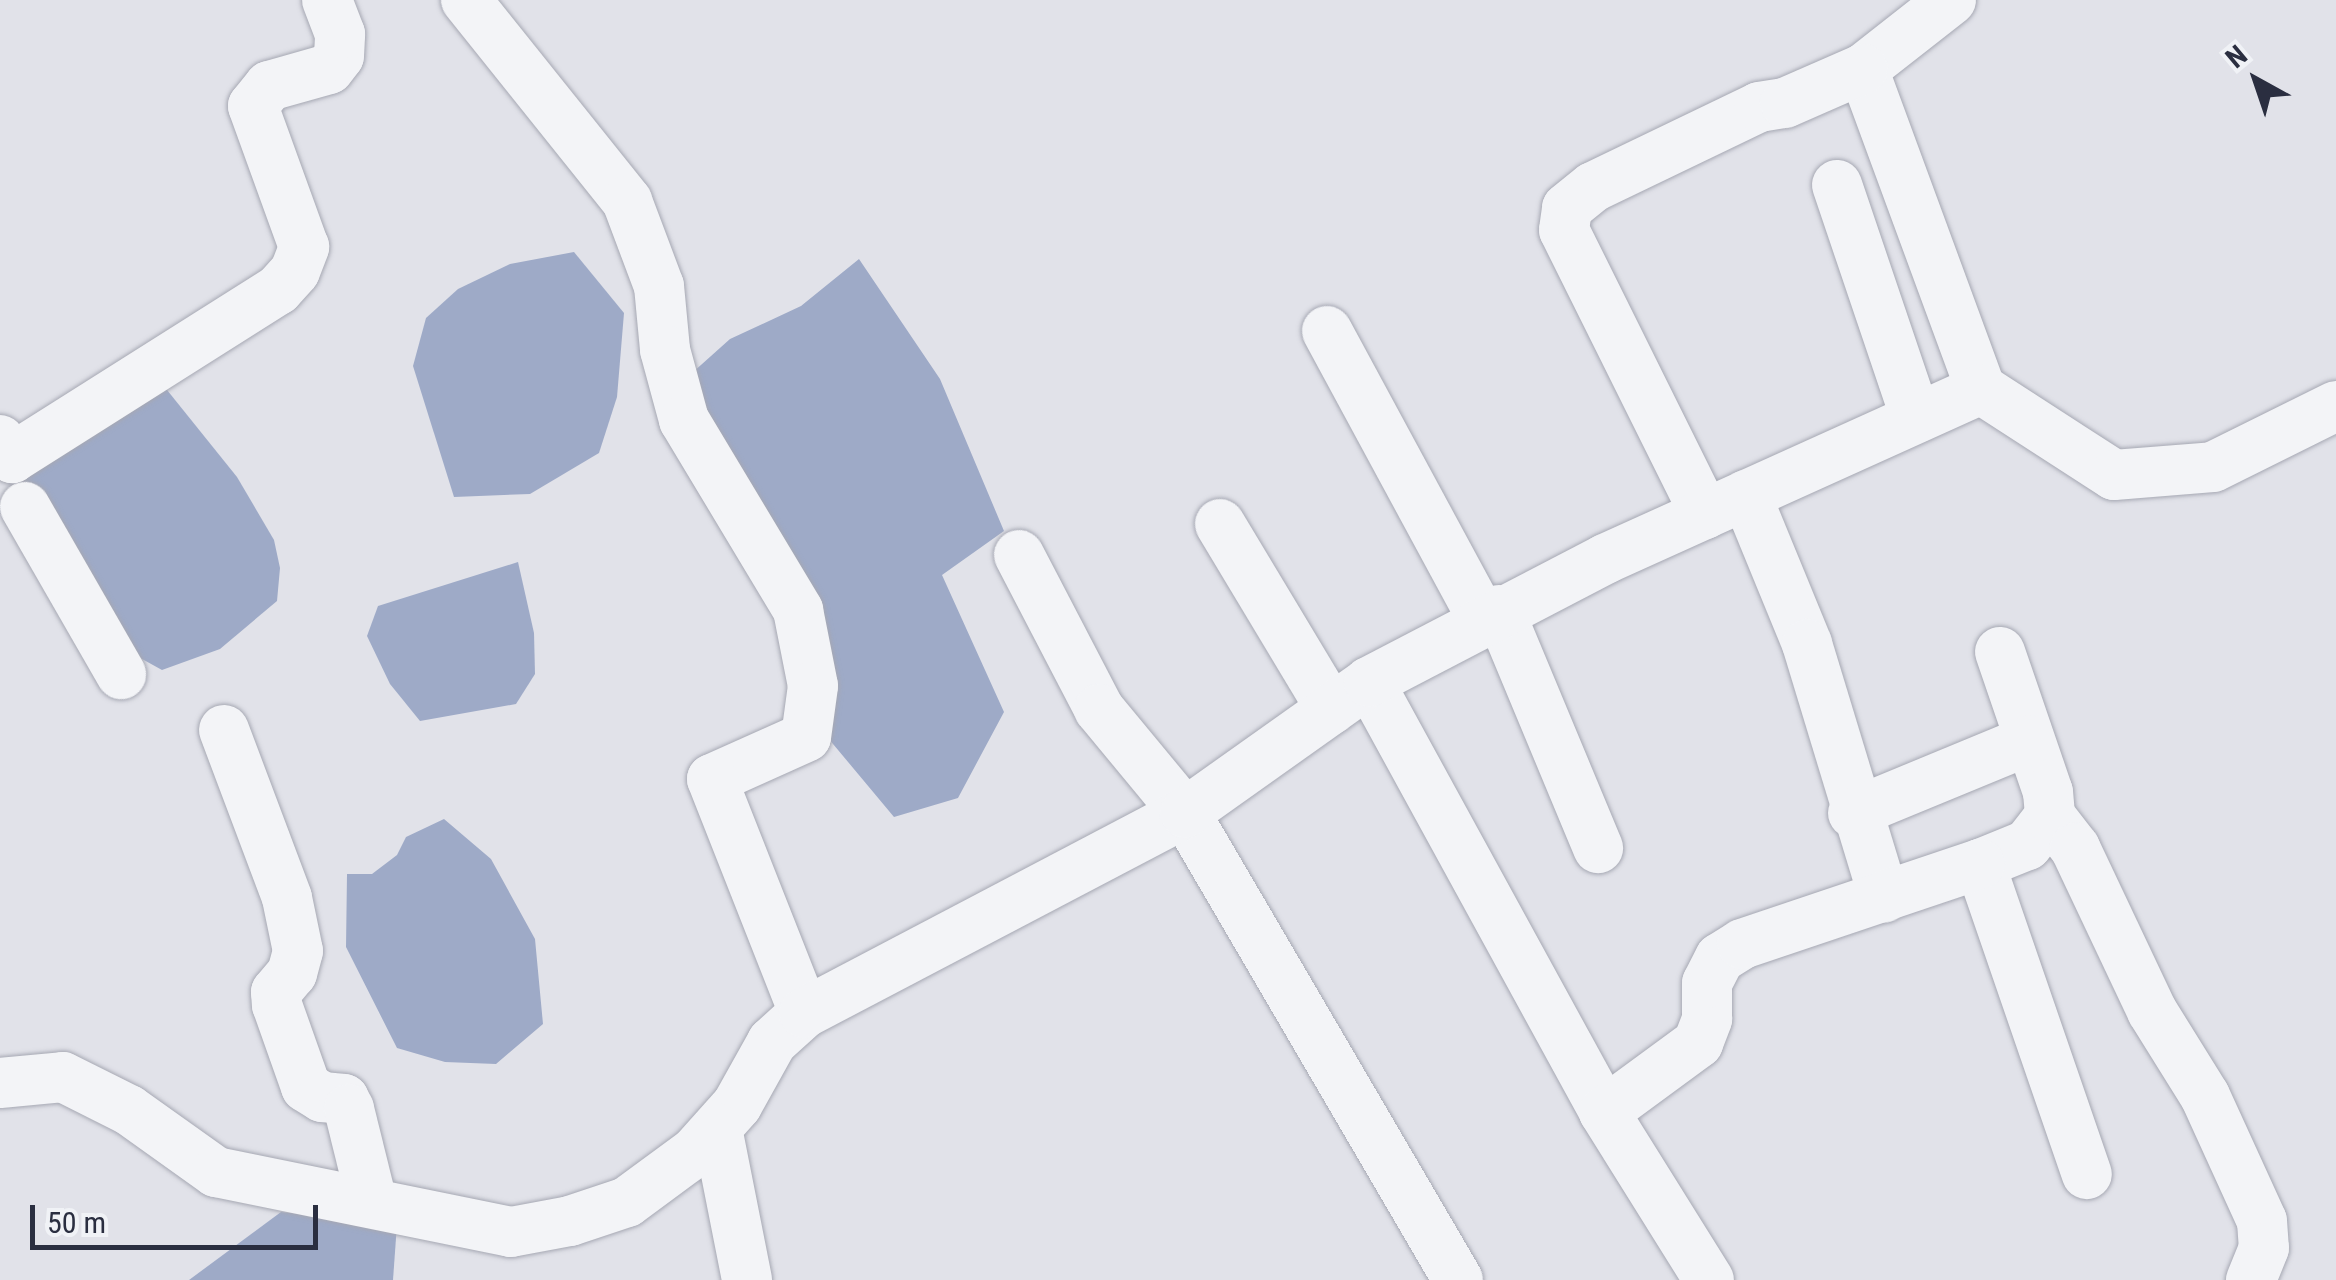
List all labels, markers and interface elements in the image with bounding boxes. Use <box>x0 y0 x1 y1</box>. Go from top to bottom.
north arrow <box>2206 30 2306 130</box>
text: N <box>2219 38 2254 75</box>
scale bar <box>35 1185 322 1247</box>
text: 50 m <box>47 1205 106 1240</box>

